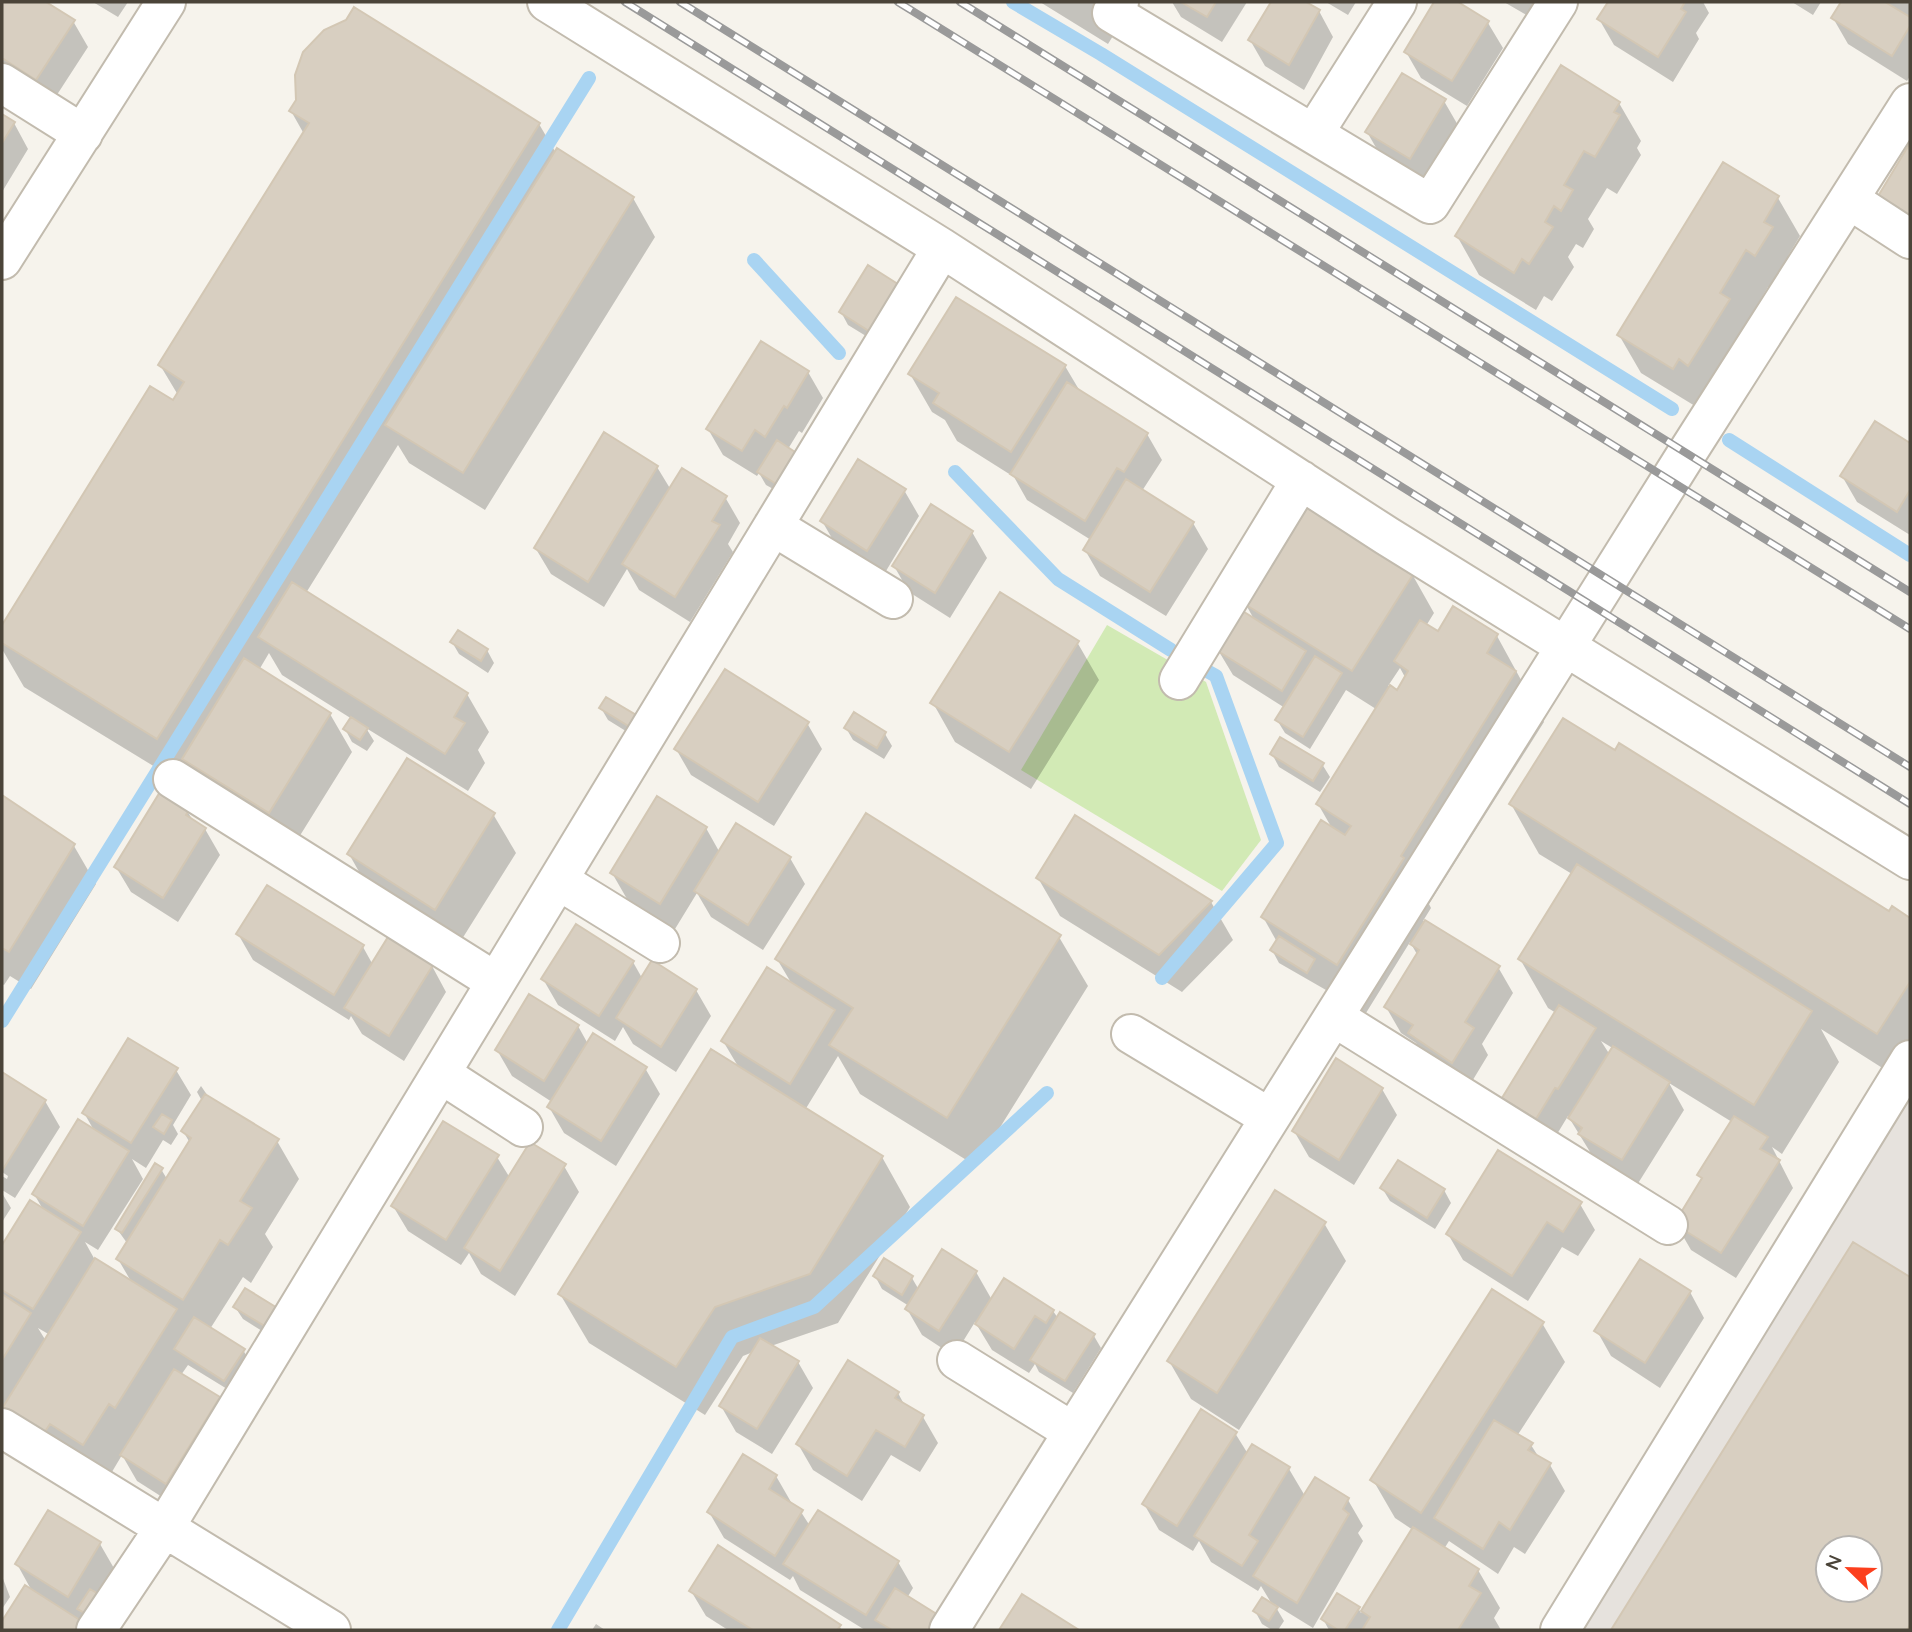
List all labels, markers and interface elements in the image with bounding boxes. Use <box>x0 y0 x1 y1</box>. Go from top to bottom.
north arrow <box>1814 1534 1884 1604</box>
text: N <box>1820 1551 1847 1573</box>

